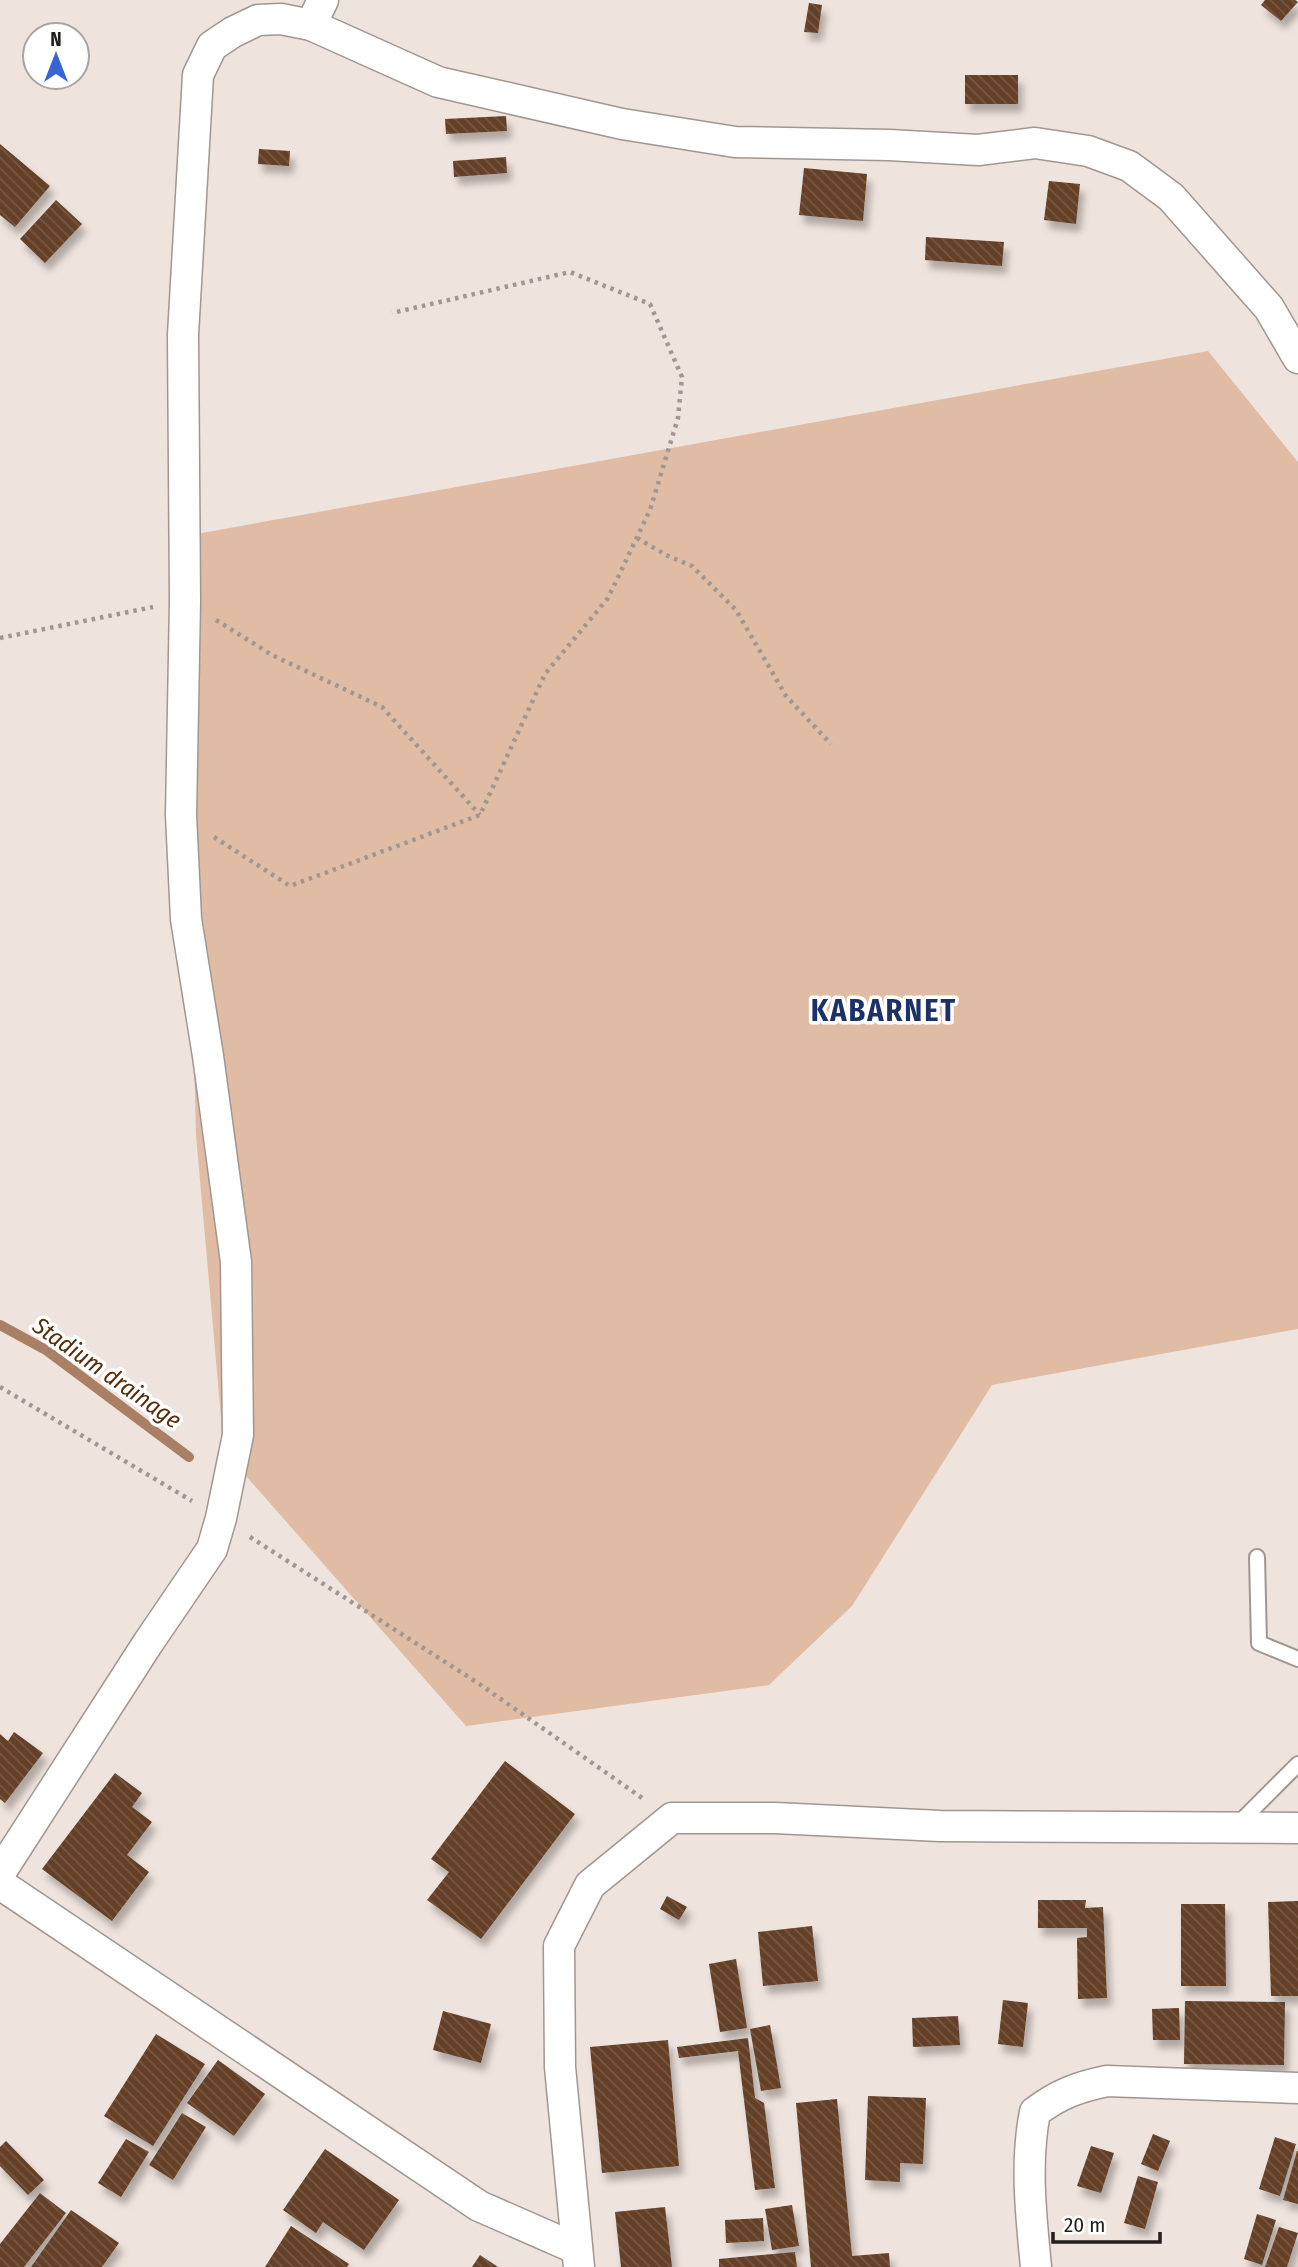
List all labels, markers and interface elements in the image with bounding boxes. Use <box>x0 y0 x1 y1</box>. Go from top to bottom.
north arrow <box>21 21 91 91</box>
text: N <box>50 28 62 51</box>
district label: KABARNET <box>811 993 957 1029</box>
water label: Stadium drainage <box>27 1311 186 1435</box>
scale bar <box>1053 2200 1160 2244</box>
text: 20 m <box>1064 2212 1105 2238</box>

